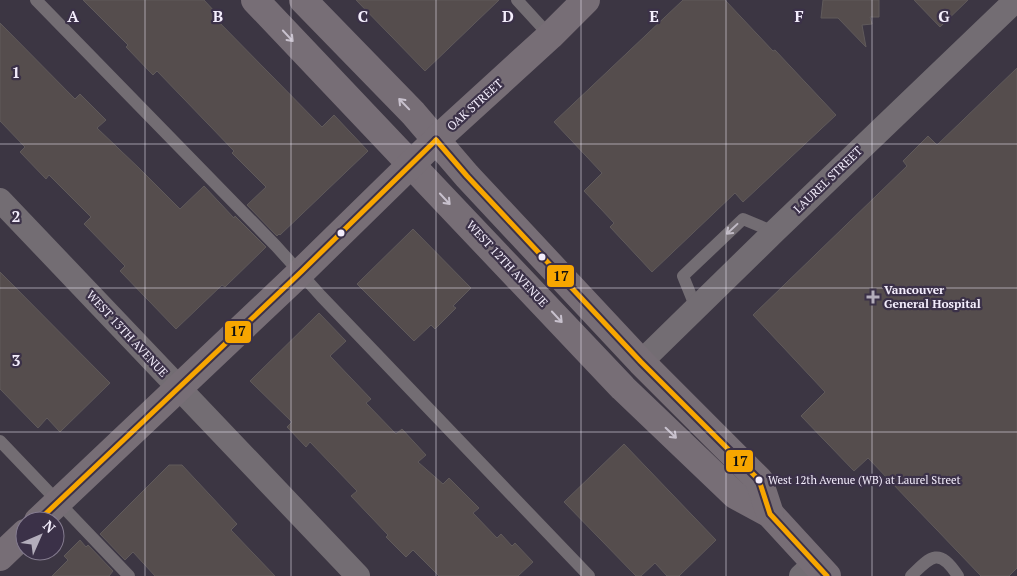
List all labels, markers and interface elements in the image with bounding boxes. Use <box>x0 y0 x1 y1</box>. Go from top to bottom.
text: A <box>67 5 79 27</box>
text: B <box>213 5 223 27</box>
text: C <box>358 5 368 27</box>
text: D <box>502 5 514 27</box>
text: E <box>649 5 659 27</box>
text: F <box>794 5 804 27</box>
text: G <box>938 5 950 27</box>
one-way arrow <box>282 29 294 42</box>
text: 1 <box>11 61 21 83</box>
street label: OAK STREET <box>444 75 506 134</box>
one-way arrow <box>398 98 410 110</box>
street label: LAUREL STREET <box>790 143 866 216</box>
one-way arrow <box>439 193 451 205</box>
text: 2 <box>11 205 21 227</box>
street label: WEST 12TH AVENUE <box>463 217 551 310</box>
one-way arrow <box>726 223 738 235</box>
unlabelled marker <box>336 228 346 238</box>
unlabelled marker <box>537 252 547 262</box>
line badge: 17 <box>546 264 575 288</box>
text: 17 <box>553 266 569 285</box>
place label: Vancouver General Hospital <box>884 282 981 311</box>
street label: WEST 13TH AVENUE <box>83 287 171 380</box>
marker: Vancouver General Hospital <box>866 290 880 304</box>
one-way arrow <box>551 311 563 324</box>
line badge: 17 <box>224 320 252 344</box>
text: 17 <box>230 321 246 340</box>
text: 3 <box>11 349 21 371</box>
one-way arrow <box>664 427 677 439</box>
line badge: 17 <box>725 449 754 473</box>
text: 17 <box>732 451 748 470</box>
place label: West 12th Avenue (WB) at Laurel Street <box>768 473 961 487</box>
marker: West 12th Avenue (WB) at Laurel Street <box>754 475 764 485</box>
north arrow <box>15 511 65 561</box>
text: N <box>39 516 60 537</box>

